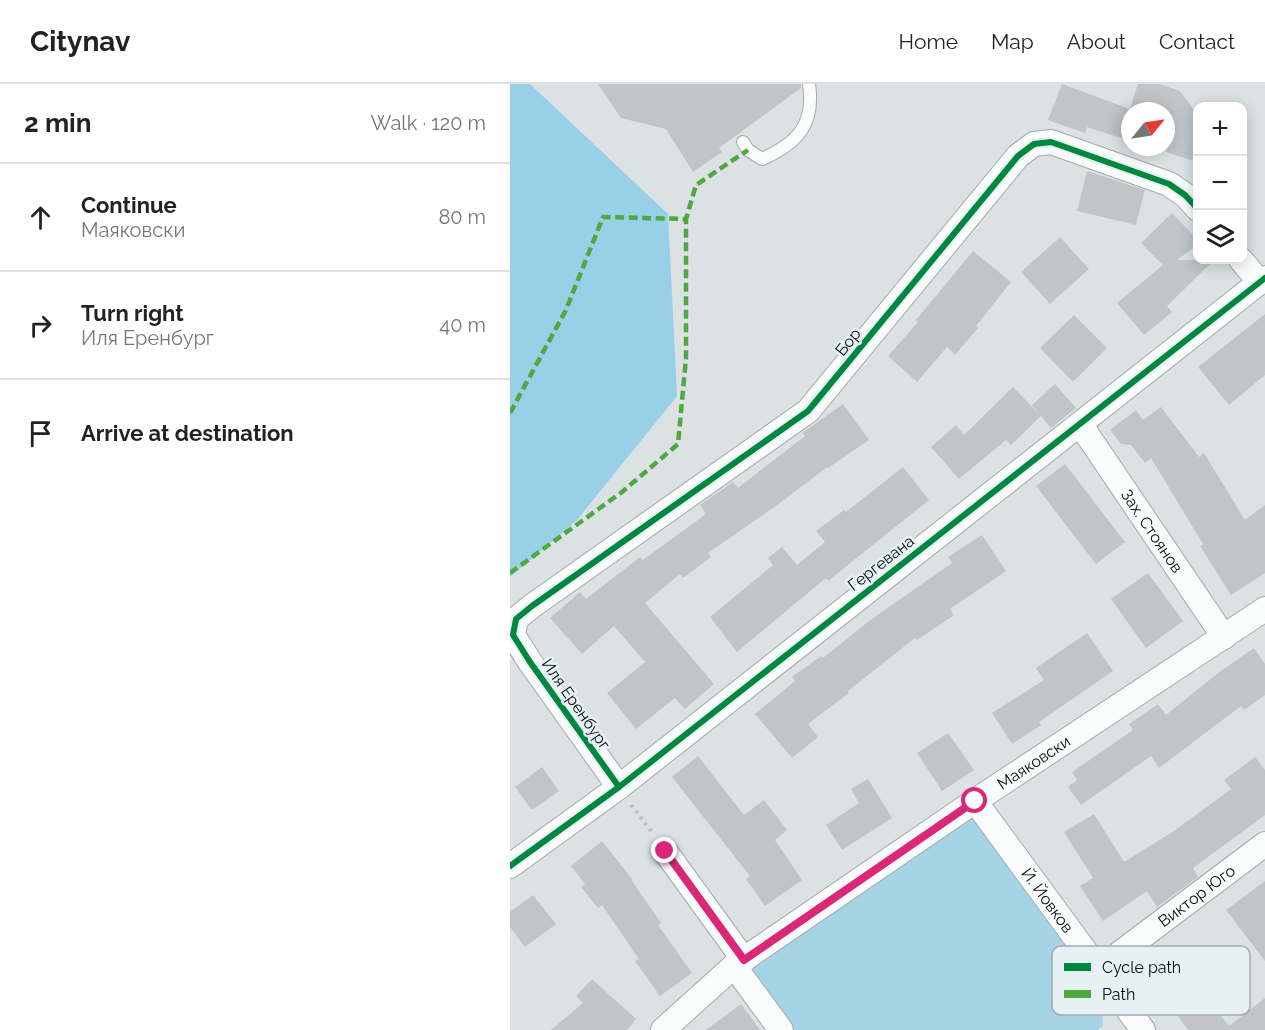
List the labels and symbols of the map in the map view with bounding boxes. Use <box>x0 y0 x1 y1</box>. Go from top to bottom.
north arrow <box>1121 102 1175 156</box>
street label: Бор <box>831 324 865 360</box>
street label: Зах. Стоянов <box>1117 486 1187 576</box>
street label: Гергевана <box>844 531 918 595</box>
street label: Иля Еренбург <box>538 655 615 753</box>
street label: Маяковски <box>994 731 1074 793</box>
route start <box>961 787 987 813</box>
route end <box>651 837 677 863</box>
street label: Виктор Юго <box>1154 861 1239 931</box>
street label: Й. Йовков <box>1018 864 1078 936</box>
legend <box>1052 946 1250 1015</box>
text: Cycle path <box>1102 958 1181 977</box>
text: Path <box>1102 985 1135 1004</box>

